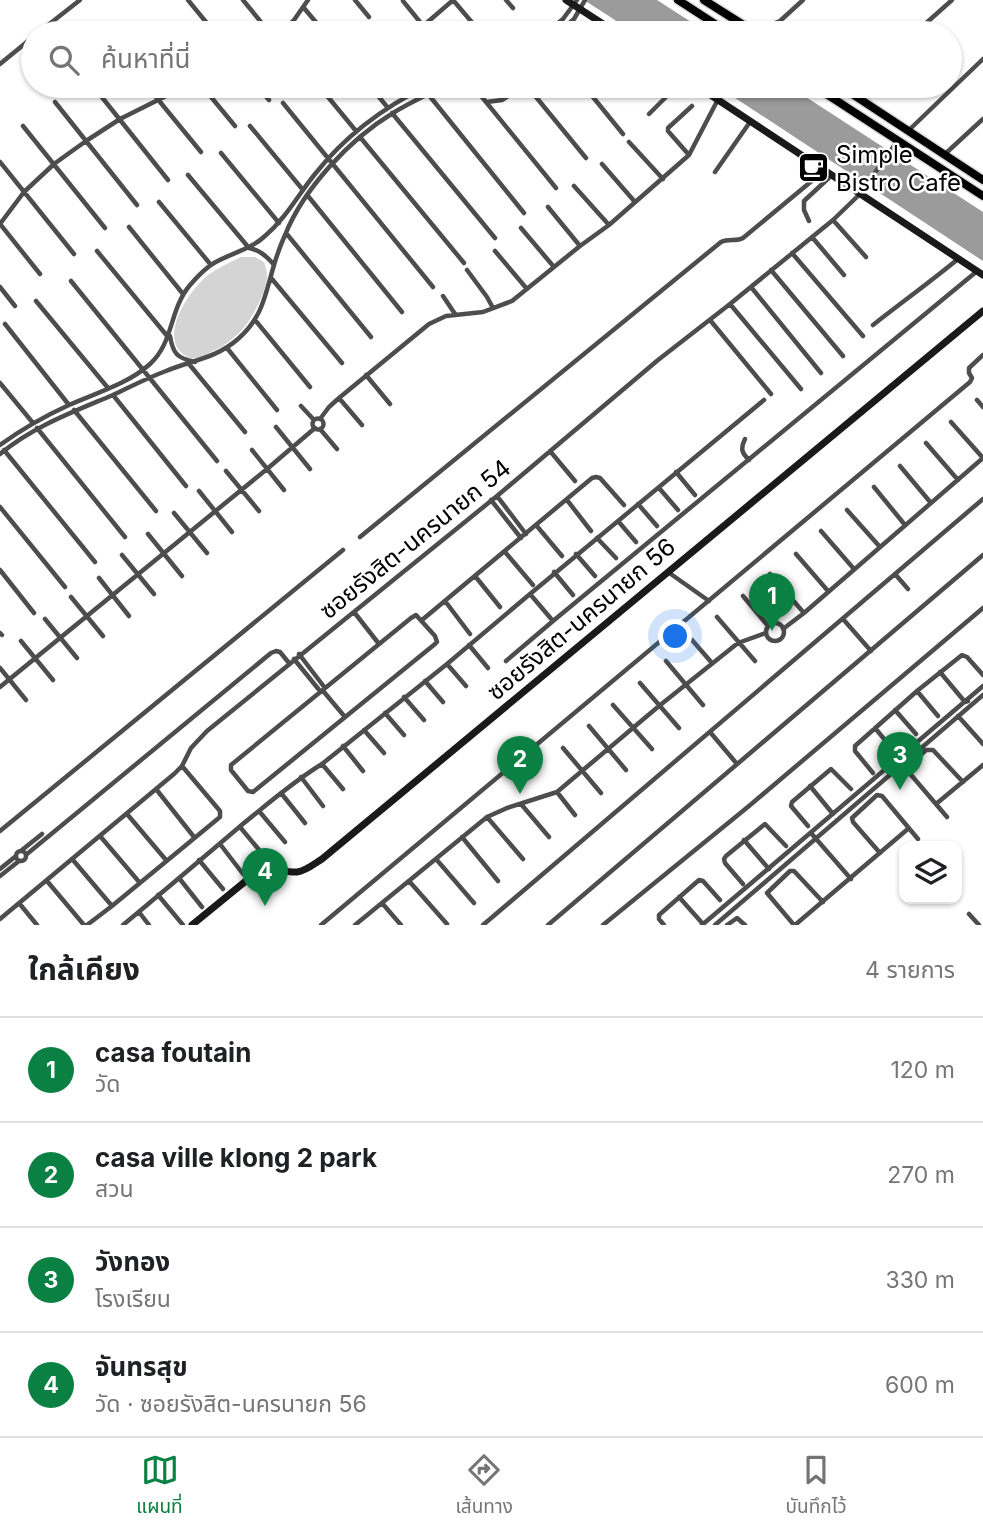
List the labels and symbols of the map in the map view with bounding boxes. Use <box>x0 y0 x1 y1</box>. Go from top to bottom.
place label: Simple Bistro Cafe <box>836 140 961 197</box>
cafe icon: Simple Bistro Cafe <box>796 151 830 185</box>
street label: ซอยรังสิต-นครนายก 54 <box>314 453 516 625</box>
street label: ซอยรังสิต-นครนายก 56 <box>481 532 681 706</box>
pin: 1 <box>749 573 795 631</box>
your location <box>658 619 692 653</box>
pin: 3 <box>877 732 923 790</box>
pin: 2 <box>497 736 543 794</box>
pin: 4 <box>242 848 288 906</box>

